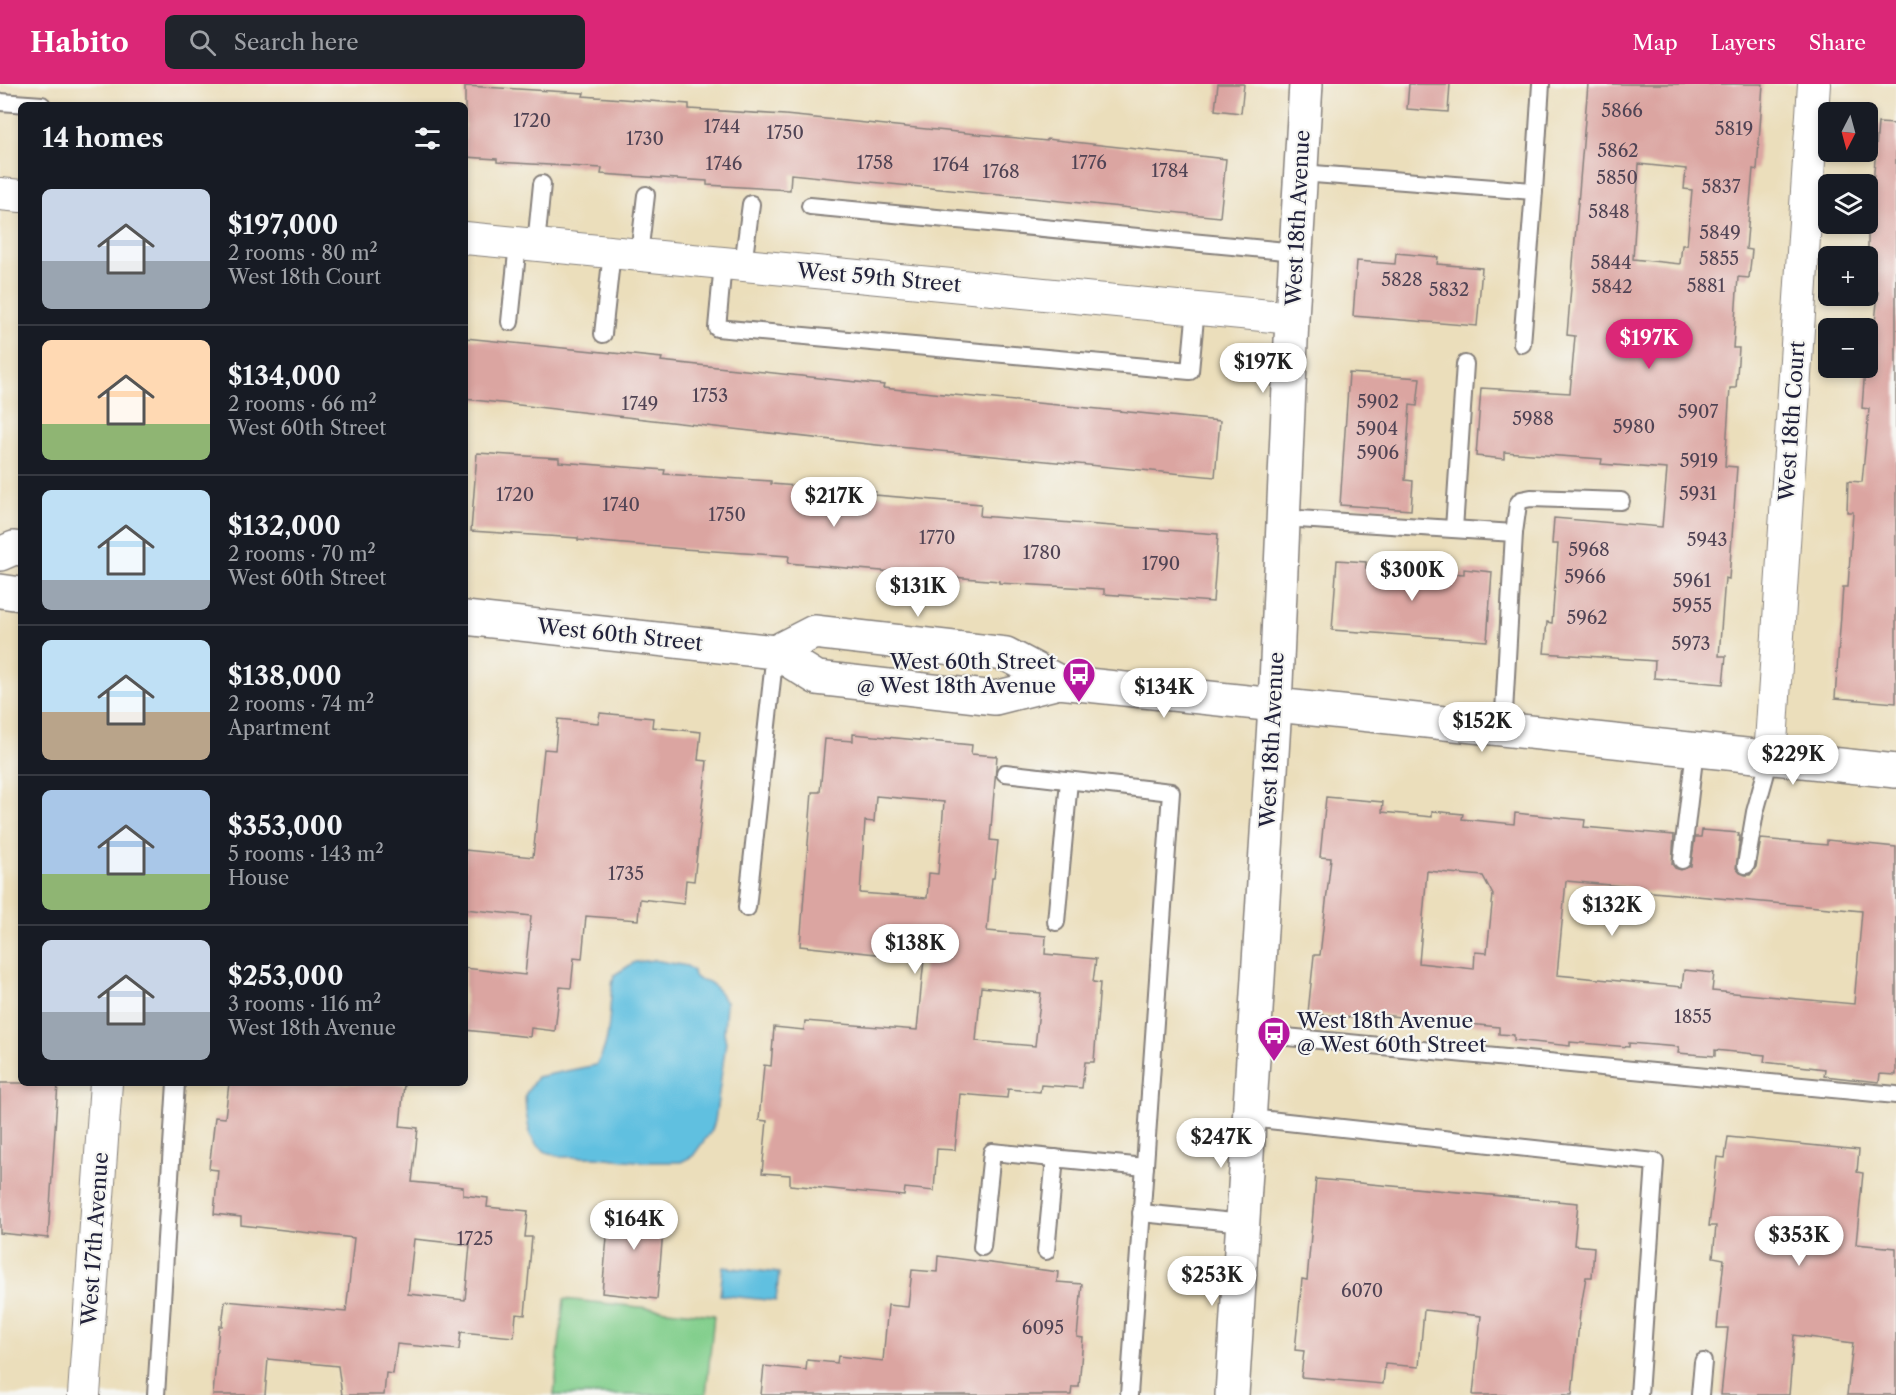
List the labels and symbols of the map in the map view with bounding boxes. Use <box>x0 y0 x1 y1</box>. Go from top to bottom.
house number: 5866 <box>1601 100 1643 122</box>
north arrow <box>1818 102 1878 162</box>
house number: 1720 <box>513 110 551 132</box>
house number: 1744 <box>704 116 740 138</box>
house number: 5819 <box>1715 118 1753 140</box>
house number: 1750 <box>766 122 804 144</box>
house number: 1730 <box>626 128 664 150</box>
street label: West 18th Avenue <box>1280 129 1315 308</box>
house number: 5862 <box>1597 140 1639 162</box>
house number: 1758 <box>857 152 893 174</box>
house number: 1776 <box>1071 152 1107 174</box>
house number: 1746 <box>706 153 742 175</box>
house number: 1764 <box>932 154 970 176</box>
house number: 1784 <box>1151 160 1189 182</box>
house number: 1768 <box>982 161 1020 183</box>
house number: 5850 <box>1596 167 1638 189</box>
house number: 5837 <box>1701 176 1741 198</box>
house number: 5848 <box>1588 201 1630 223</box>
house number: 5849 <box>1699 222 1741 244</box>
house number: 5855 <box>1699 248 1739 270</box>
house number: 5844 <box>1590 252 1632 274</box>
street label: West 59th Street <box>795 258 963 297</box>
house number: 5828 <box>1381 269 1423 291</box>
house number: 5881 <box>1687 275 1726 297</box>
house number: 5842 <box>1591 276 1633 298</box>
house number: 5832 <box>1429 279 1469 301</box>
pin: $197K <box>1607 319 1691 370</box>
street label: West 18th Court <box>1773 339 1810 503</box>
pin: $197K <box>1221 343 1305 394</box>
house number: 1753 <box>692 385 728 407</box>
house number: 5902 <box>1357 391 1399 413</box>
house number: 1749 <box>622 393 658 415</box>
house number: 5907 <box>1678 401 1718 423</box>
house number: 5988 <box>1512 408 1554 430</box>
house number: 5980 <box>1613 416 1655 438</box>
house number: 5904 <box>1356 418 1398 440</box>
house number: 5906 <box>1357 442 1399 464</box>
house number: 5919 <box>1680 450 1718 472</box>
pin: $217K <box>792 477 876 528</box>
house number: 5931 <box>1679 483 1717 505</box>
house number: 1720 <box>496 484 534 506</box>
house number: 1740 <box>602 494 640 516</box>
house number: 1750 <box>708 504 746 526</box>
house number: 1770 <box>919 527 955 549</box>
house number: 5943 <box>1687 529 1727 551</box>
house number: 5968 <box>1568 539 1610 561</box>
house number: 1780 <box>1023 542 1061 564</box>
pin: $300K <box>1370 551 1454 602</box>
house number: 1790 <box>1142 553 1180 575</box>
house number: 5966 <box>1564 566 1606 588</box>
pin: $131K <box>876 567 960 618</box>
house number: 5961 <box>1673 570 1712 592</box>
house number: 5955 <box>1672 595 1712 617</box>
house number: 5962 <box>1566 607 1608 629</box>
street label: West 60th Street <box>535 613 705 656</box>
house number: 5973 <box>1671 633 1711 655</box>
place label: West 60th Street @ West 18th Avenue <box>857 649 1057 698</box>
street label: West 18th Avenue <box>1254 651 1289 830</box>
bus stop icon: West 60th Street @ West 18th Avenue <box>1061 656 1097 703</box>
pin: $134K <box>1122 668 1206 719</box>
pin: $152K <box>1440 702 1524 753</box>
pin: $229K <box>1751 735 1835 786</box>
house number: 1735 <box>608 863 644 885</box>
pin: $132K <box>1570 886 1654 937</box>
pin: $138K <box>873 924 957 975</box>
house number: 1855 <box>1674 1006 1712 1028</box>
place label: West 18th Avenue @ West 60th Street <box>1296 1008 1487 1057</box>
bus stop icon: West 18th Avenue @ West 60th Street <box>1256 1015 1292 1062</box>
pin: $247K <box>1179 1118 1263 1169</box>
street label: West 17th Avenue <box>76 1151 113 1328</box>
pin: $164K <box>592 1200 676 1251</box>
pin: $353K <box>1757 1216 1841 1267</box>
house number: 1725 <box>457 1228 493 1250</box>
pin: $253K <box>1170 1256 1254 1307</box>
house number: 6070 <box>1341 1280 1383 1302</box>
house number: 6095 <box>1022 1317 1064 1339</box>

